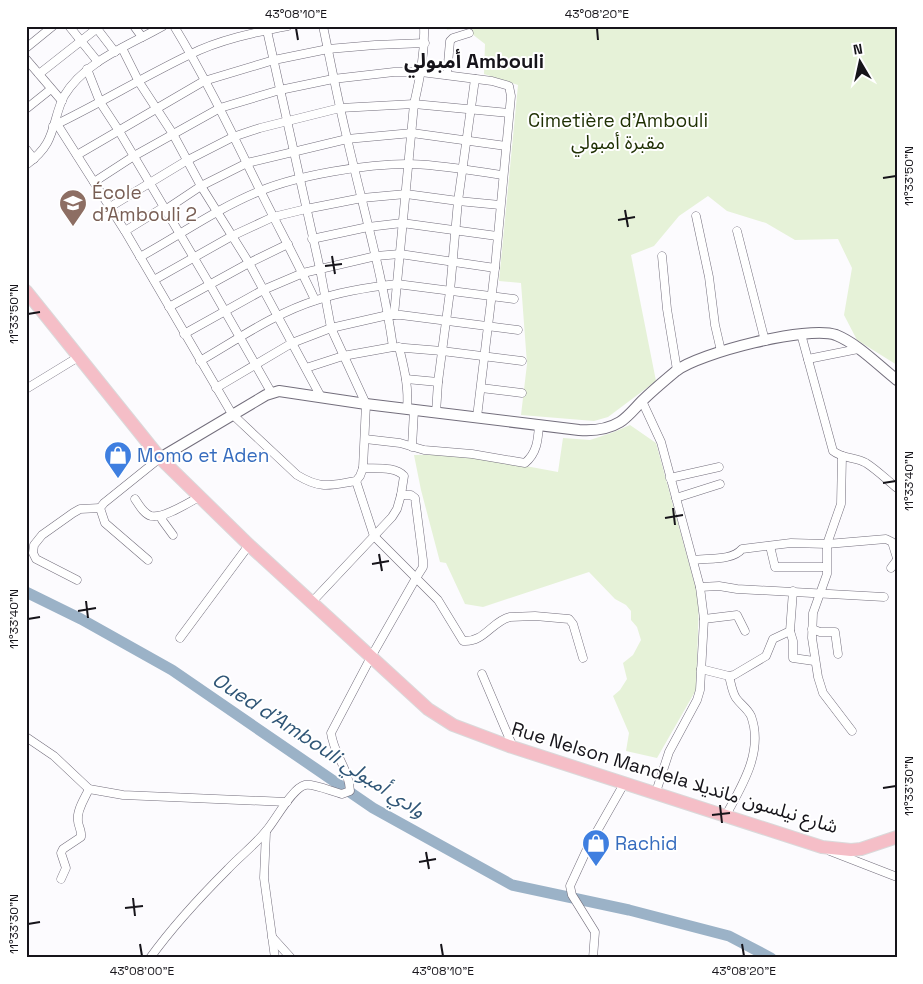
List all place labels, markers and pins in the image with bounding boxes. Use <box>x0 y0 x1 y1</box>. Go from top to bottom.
place label: École d'Ambouli 2 <box>92 180 197 227</box>
school or university icon: École d'Ambouli 2 <box>58 188 88 227</box>
shop icon: Momo et Aden <box>103 440 133 479</box>
place label: Momo et Aden <box>137 443 270 468</box>
shop icon: Rachid <box>581 828 611 867</box>
place label: Rachid <box>615 831 678 856</box>

